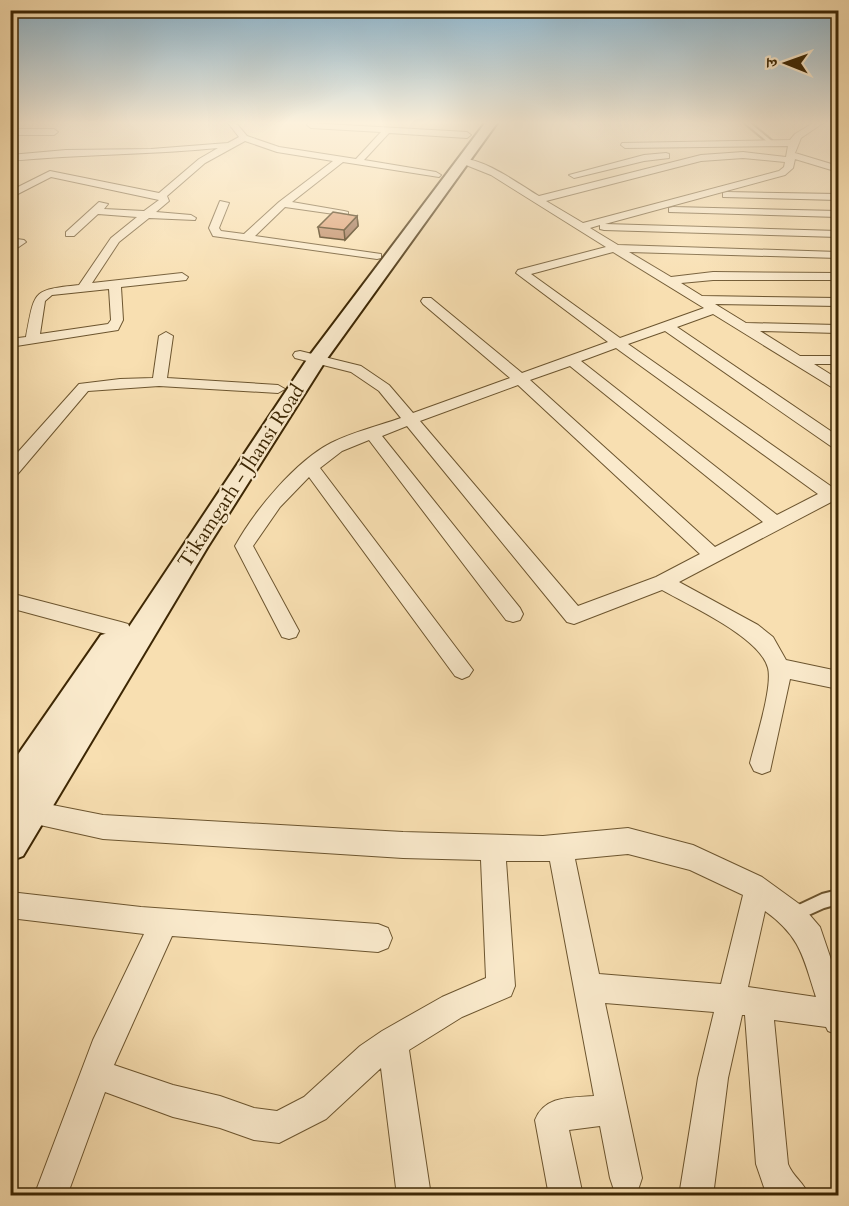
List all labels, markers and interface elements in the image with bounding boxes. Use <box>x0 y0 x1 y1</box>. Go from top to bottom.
north arrow <box>756 33 816 93</box>
text: उ <box>761 57 783 68</box>
street label: Tikamgarh - Jhansi Road <box>171 379 311 573</box>

